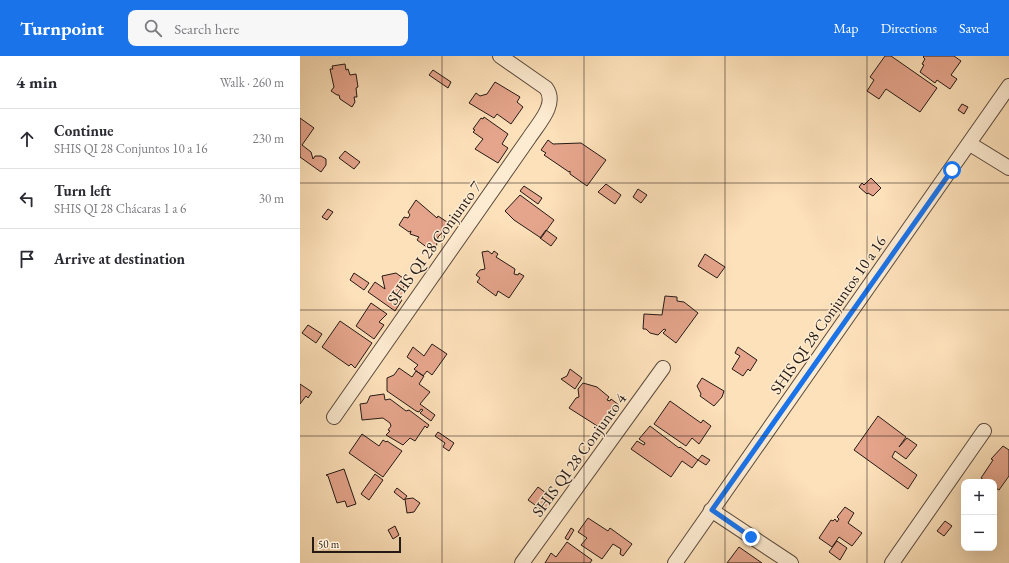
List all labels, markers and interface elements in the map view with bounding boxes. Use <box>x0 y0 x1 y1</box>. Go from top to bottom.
search box <box>128 10 408 46</box>
text: Turnpoint <box>20 16 104 41</box>
icon: search <box>142 17 164 39</box>
text: Search here <box>174 19 239 38</box>
text: Map <box>833 19 859 37</box>
text: Directions <box>881 19 937 37</box>
text: Saved <box>959 19 989 37</box>
text: 4 min <box>16 71 57 93</box>
text: Walk · 260 m <box>220 74 284 91</box>
text: Continue <box>54 121 114 140</box>
icon: ahead <box>16 128 38 150</box>
text: 230 m <box>253 130 284 147</box>
text: SHIS QI 28 Conjuntos 10 a 16 <box>54 140 208 157</box>
route start <box>943 161 961 179</box>
street label: SHIS QI 28 Conjunto 7 <box>382 177 486 309</box>
text: Turn left <box>54 181 111 200</box>
icon: left <box>16 188 38 210</box>
text: 30 m <box>259 190 284 207</box>
text: SHIS QI 28 Chácaras 1 a 6 <box>54 200 186 217</box>
street label: SHIS QI 28 Conjuntos 10 a 16 <box>765 231 891 398</box>
icon: arrive <box>16 248 38 270</box>
text: Arrive at destination <box>54 249 185 268</box>
street label: SHIS QI 28 Conjunto 4 <box>527 389 631 521</box>
map controls <box>961 479 997 551</box>
button: + <box>961 479 997 515</box>
button: − <box>961 515 997 551</box>
route end <box>742 528 760 546</box>
scale bar <box>312 535 401 554</box>
text: 50 m <box>318 537 339 551</box>

